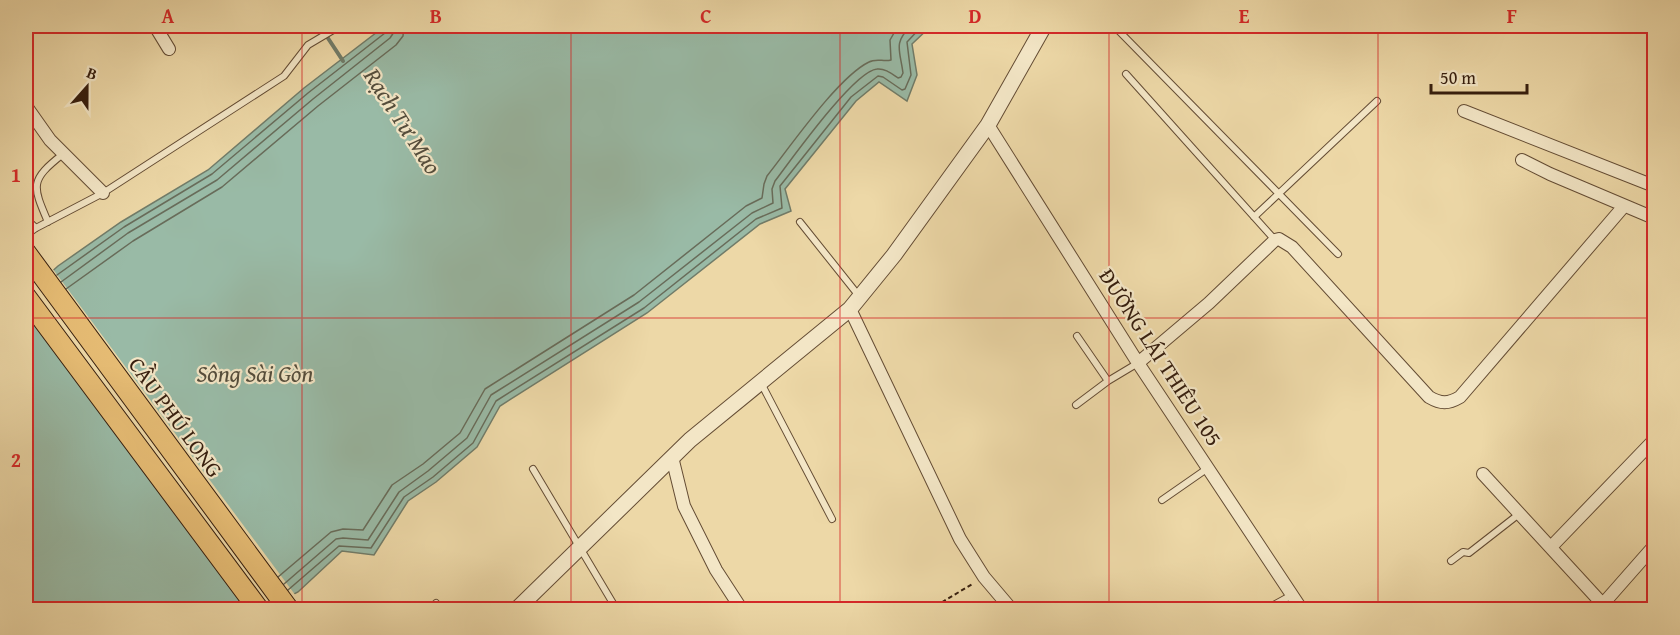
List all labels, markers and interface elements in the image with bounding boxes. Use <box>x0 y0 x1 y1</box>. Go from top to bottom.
text: A <box>162 1 175 30</box>
text: B <box>430 1 442 30</box>
text: C <box>700 1 712 30</box>
text: D <box>968 1 982 30</box>
text: E <box>1239 1 1250 30</box>
text: F <box>1507 1 1517 30</box>
north arrow <box>57 57 117 117</box>
scale bar <box>1431 57 1527 95</box>
text: B <box>83 60 101 86</box>
water label: Rạch Tư Mao <box>355 60 450 181</box>
text: 50 m <box>1440 64 1476 91</box>
text: 1 <box>11 160 21 189</box>
street label: ĐƯỜNG LÁI THIÊU 105 <box>1091 262 1231 452</box>
street label: CẦU PHÚ LONG <box>121 350 231 484</box>
water label: Sông Sài Gòn <box>197 356 313 391</box>
text: 2 <box>11 445 21 474</box>

